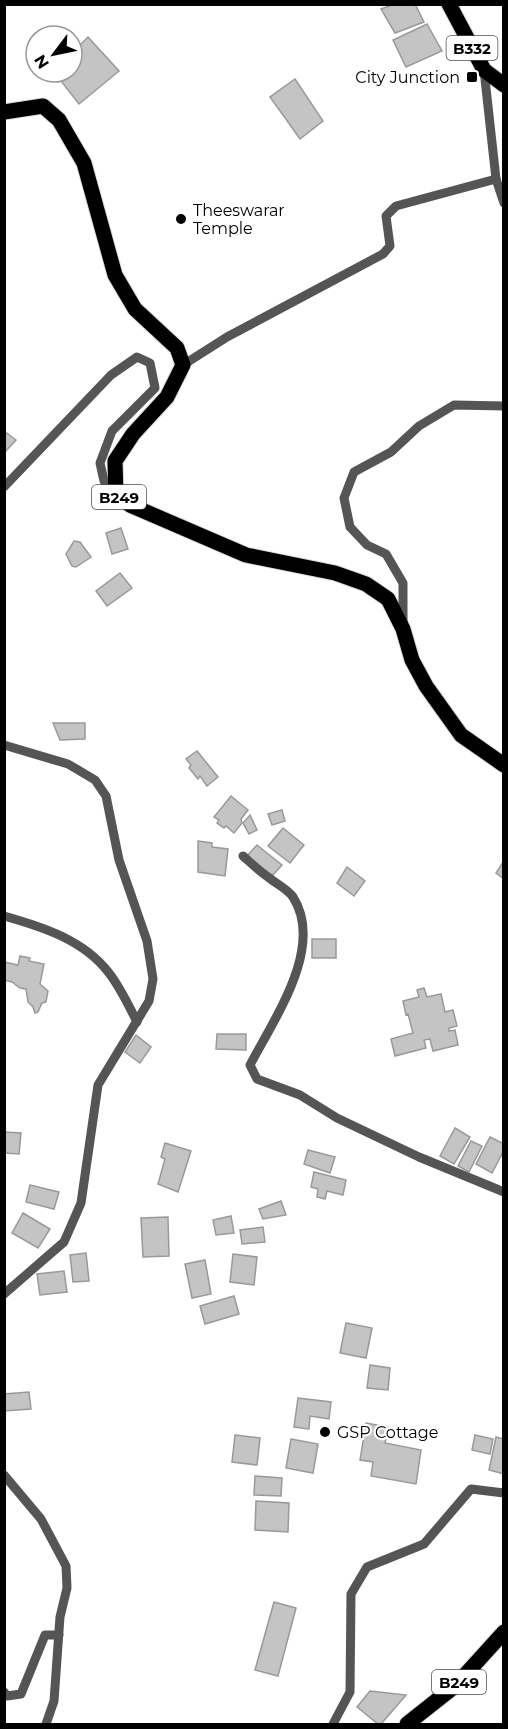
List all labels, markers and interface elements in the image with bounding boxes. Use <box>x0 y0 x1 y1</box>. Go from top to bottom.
north arrow <box>24 24 84 84</box>
road number: B332 <box>446 36 498 60</box>
text: N <box>30 51 53 72</box>
place label: City Junction <box>355 68 460 87</box>
marker: City Junction <box>465 70 479 84</box>
place label: Theeswarar Temple <box>193 201 285 238</box>
marker: Theeswarar Temple <box>174 212 188 226</box>
road number: B249 <box>92 485 146 509</box>
place label: GSP Cottage <box>337 1423 438 1442</box>
marker: GSP Cottage <box>318 1425 332 1439</box>
road number: B249 <box>432 1670 486 1694</box>

